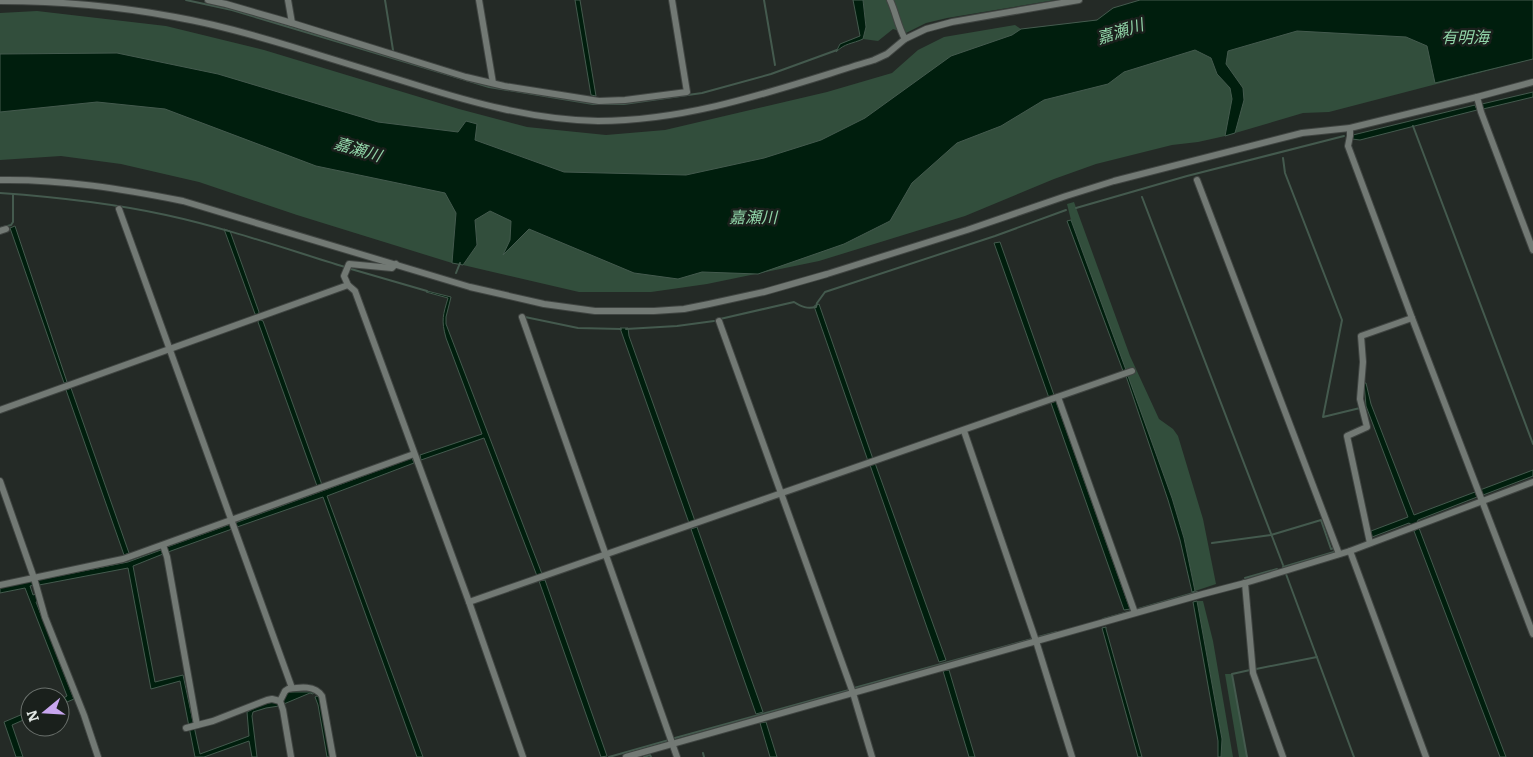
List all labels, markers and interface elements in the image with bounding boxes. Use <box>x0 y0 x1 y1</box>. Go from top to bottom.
water label: 嘉瀬川 <box>1093 11 1148 49</box>
water label: 有明海 <box>1441 24 1492 48</box>
water label: 嘉瀬川 <box>332 130 387 167</box>
water label: 嘉瀬川 <box>729 204 779 228</box>
north arrow <box>20 687 70 737</box>
text: N <box>20 707 43 725</box>

